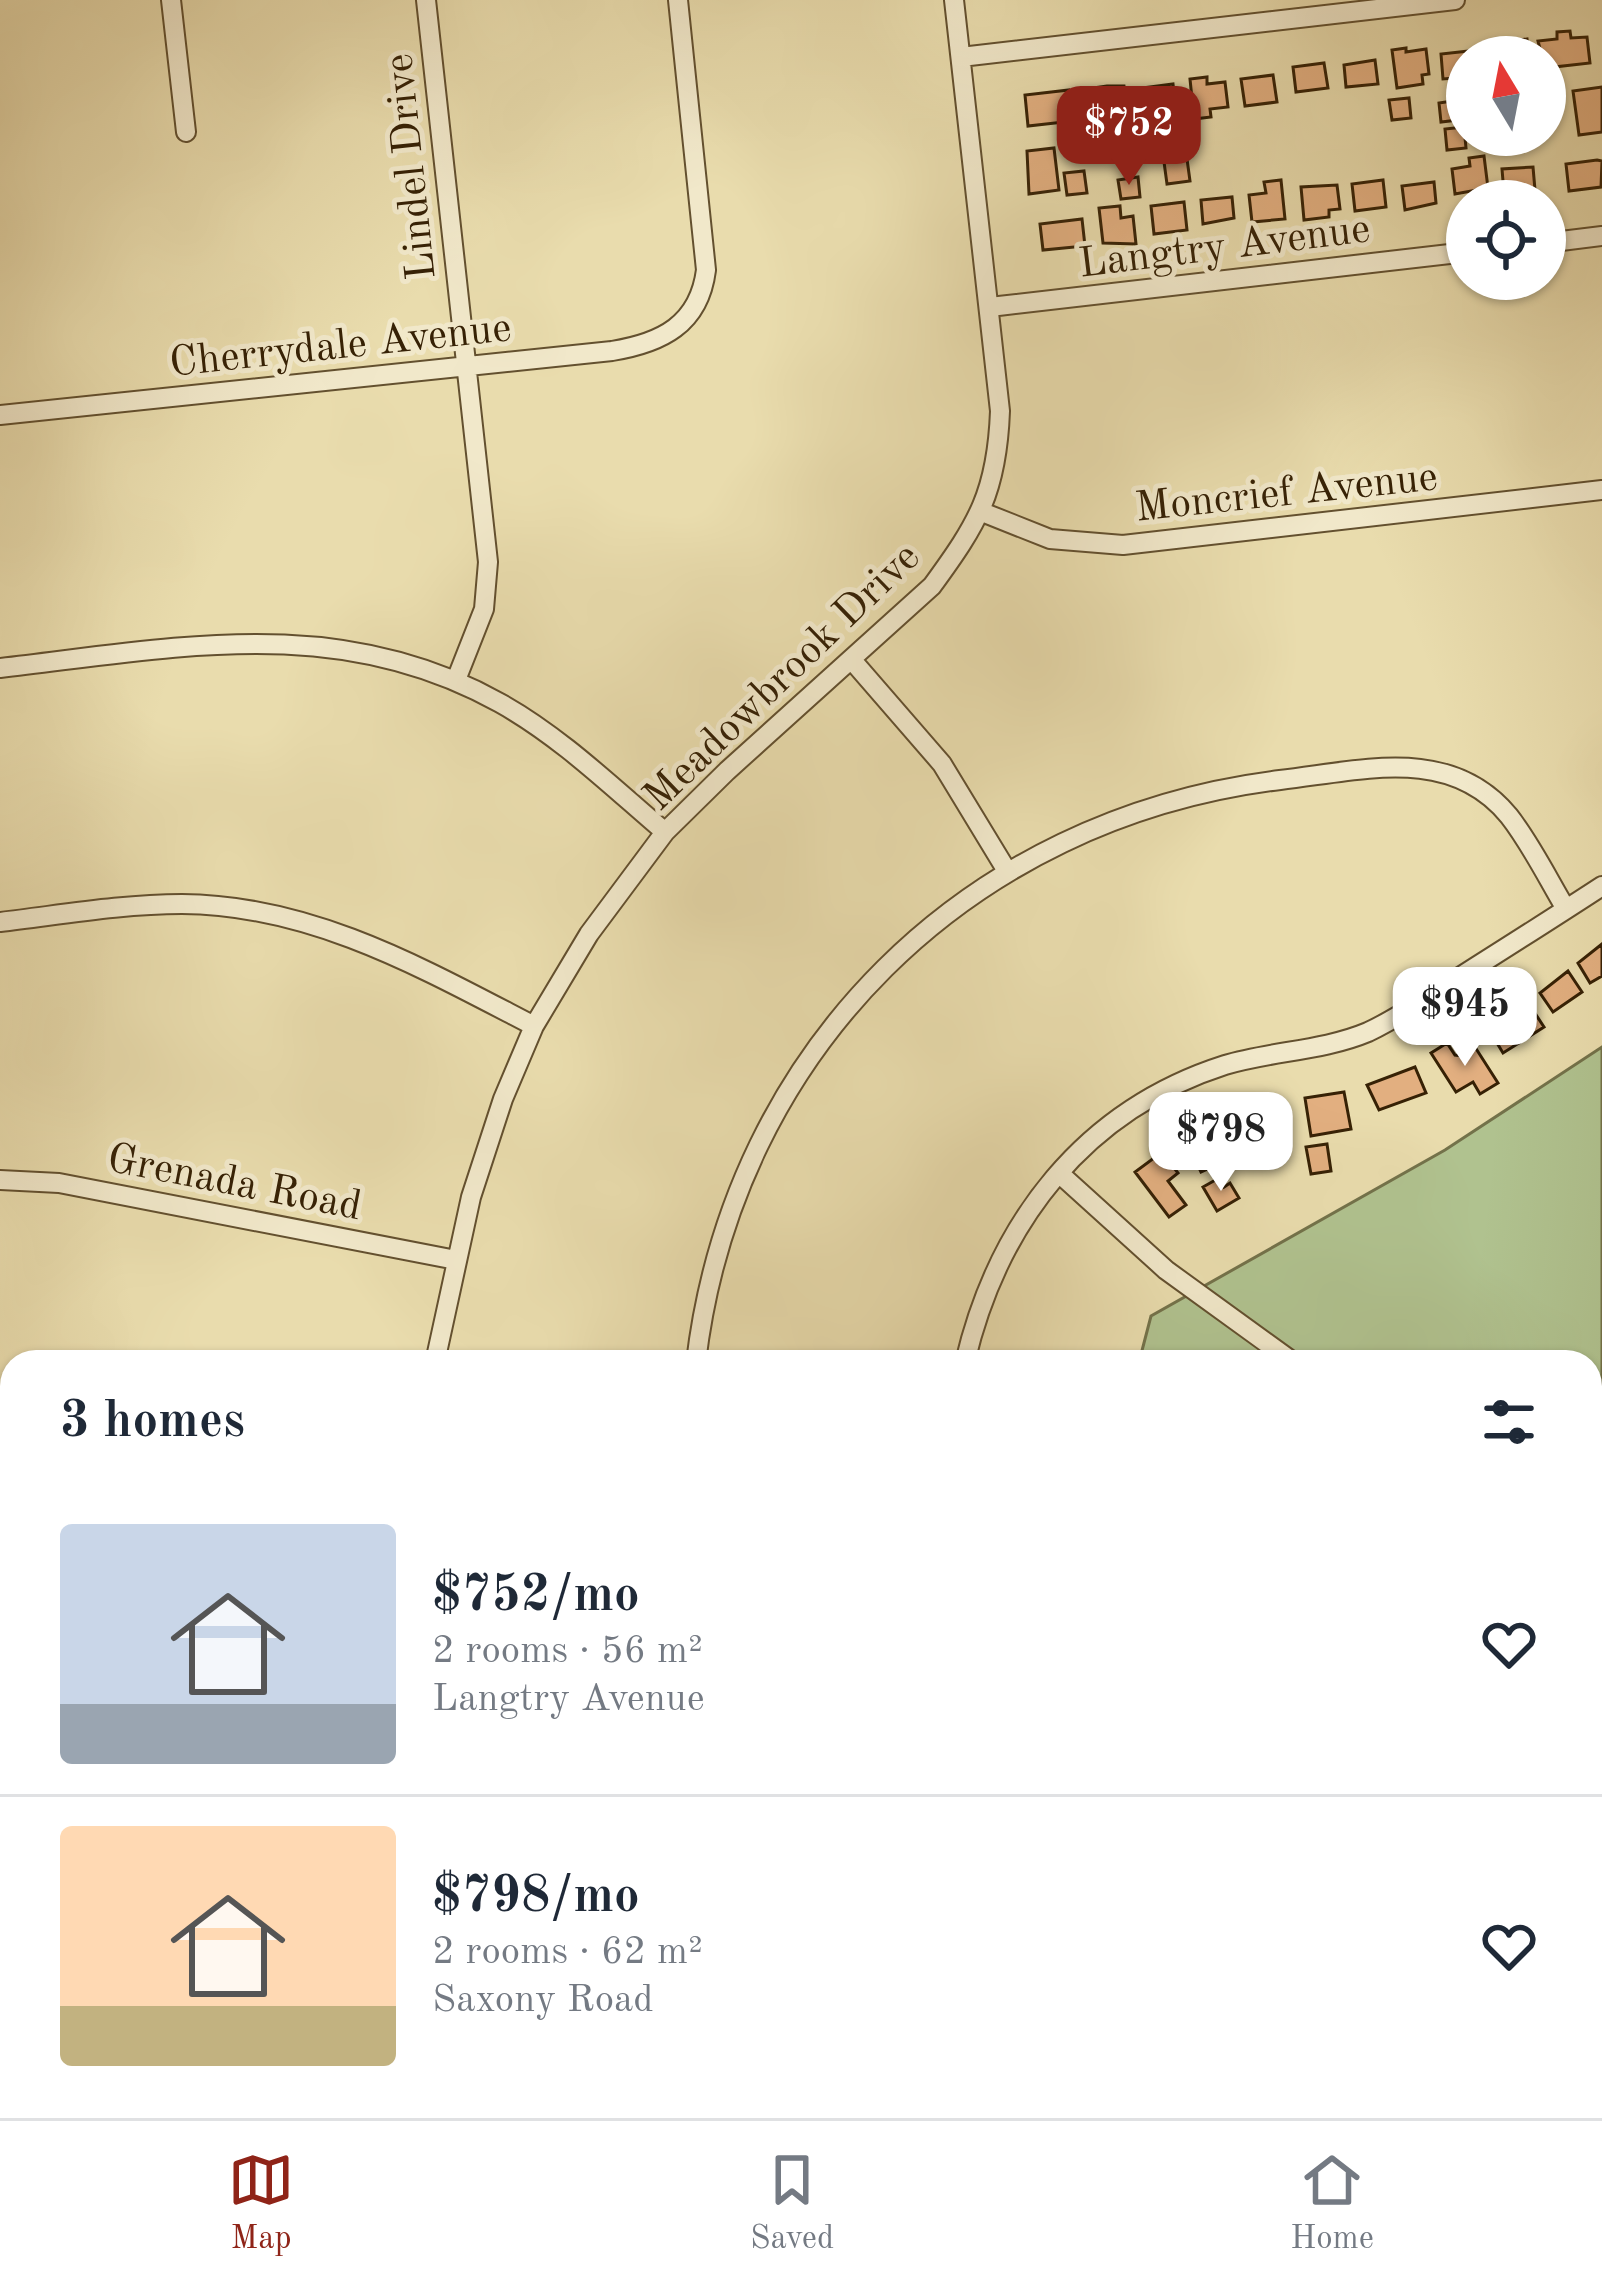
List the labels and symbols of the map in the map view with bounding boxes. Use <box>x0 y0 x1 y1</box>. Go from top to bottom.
north arrow <box>1446 36 1566 156</box>
street label: Lindel Drive <box>379 51 445 282</box>
pin: $752 <box>1058 86 1200 188</box>
street label: Langtry Avenue <box>1076 209 1373 287</box>
street label: Cherrydale Avenue <box>167 308 513 386</box>
street label: Moncrief Avenue <box>1133 457 1440 531</box>
street label: Meadowbrook Drive <box>637 536 929 820</box>
pin: $945 <box>1394 967 1536 1069</box>
pin: $798 <box>1150 1092 1292 1194</box>
street label: Grenada Road <box>103 1139 365 1229</box>

